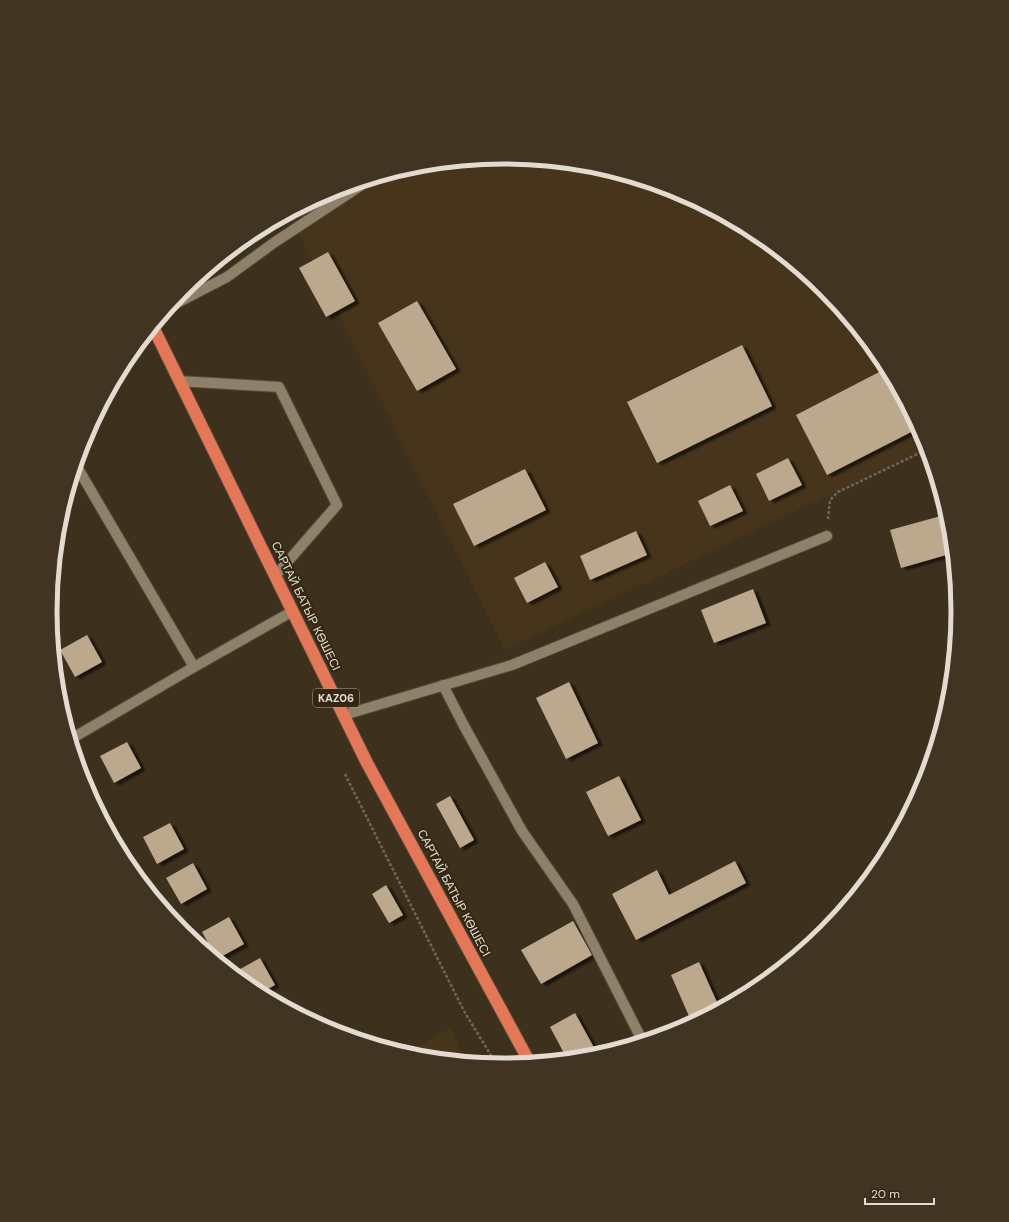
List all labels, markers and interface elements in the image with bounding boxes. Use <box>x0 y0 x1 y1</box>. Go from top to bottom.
street label: САРТАЙ БАТЫР КӨШЕСІ <box>268 539 344 673</box>
road number: KАZ06 <box>313 689 359 707</box>
street label: САРТАЙ БАТЫР КӨШЕСІ <box>414 827 494 959</box>
scale bar <box>865 1180 934 1206</box>
text: 20 m <box>871 1186 900 1202</box>

